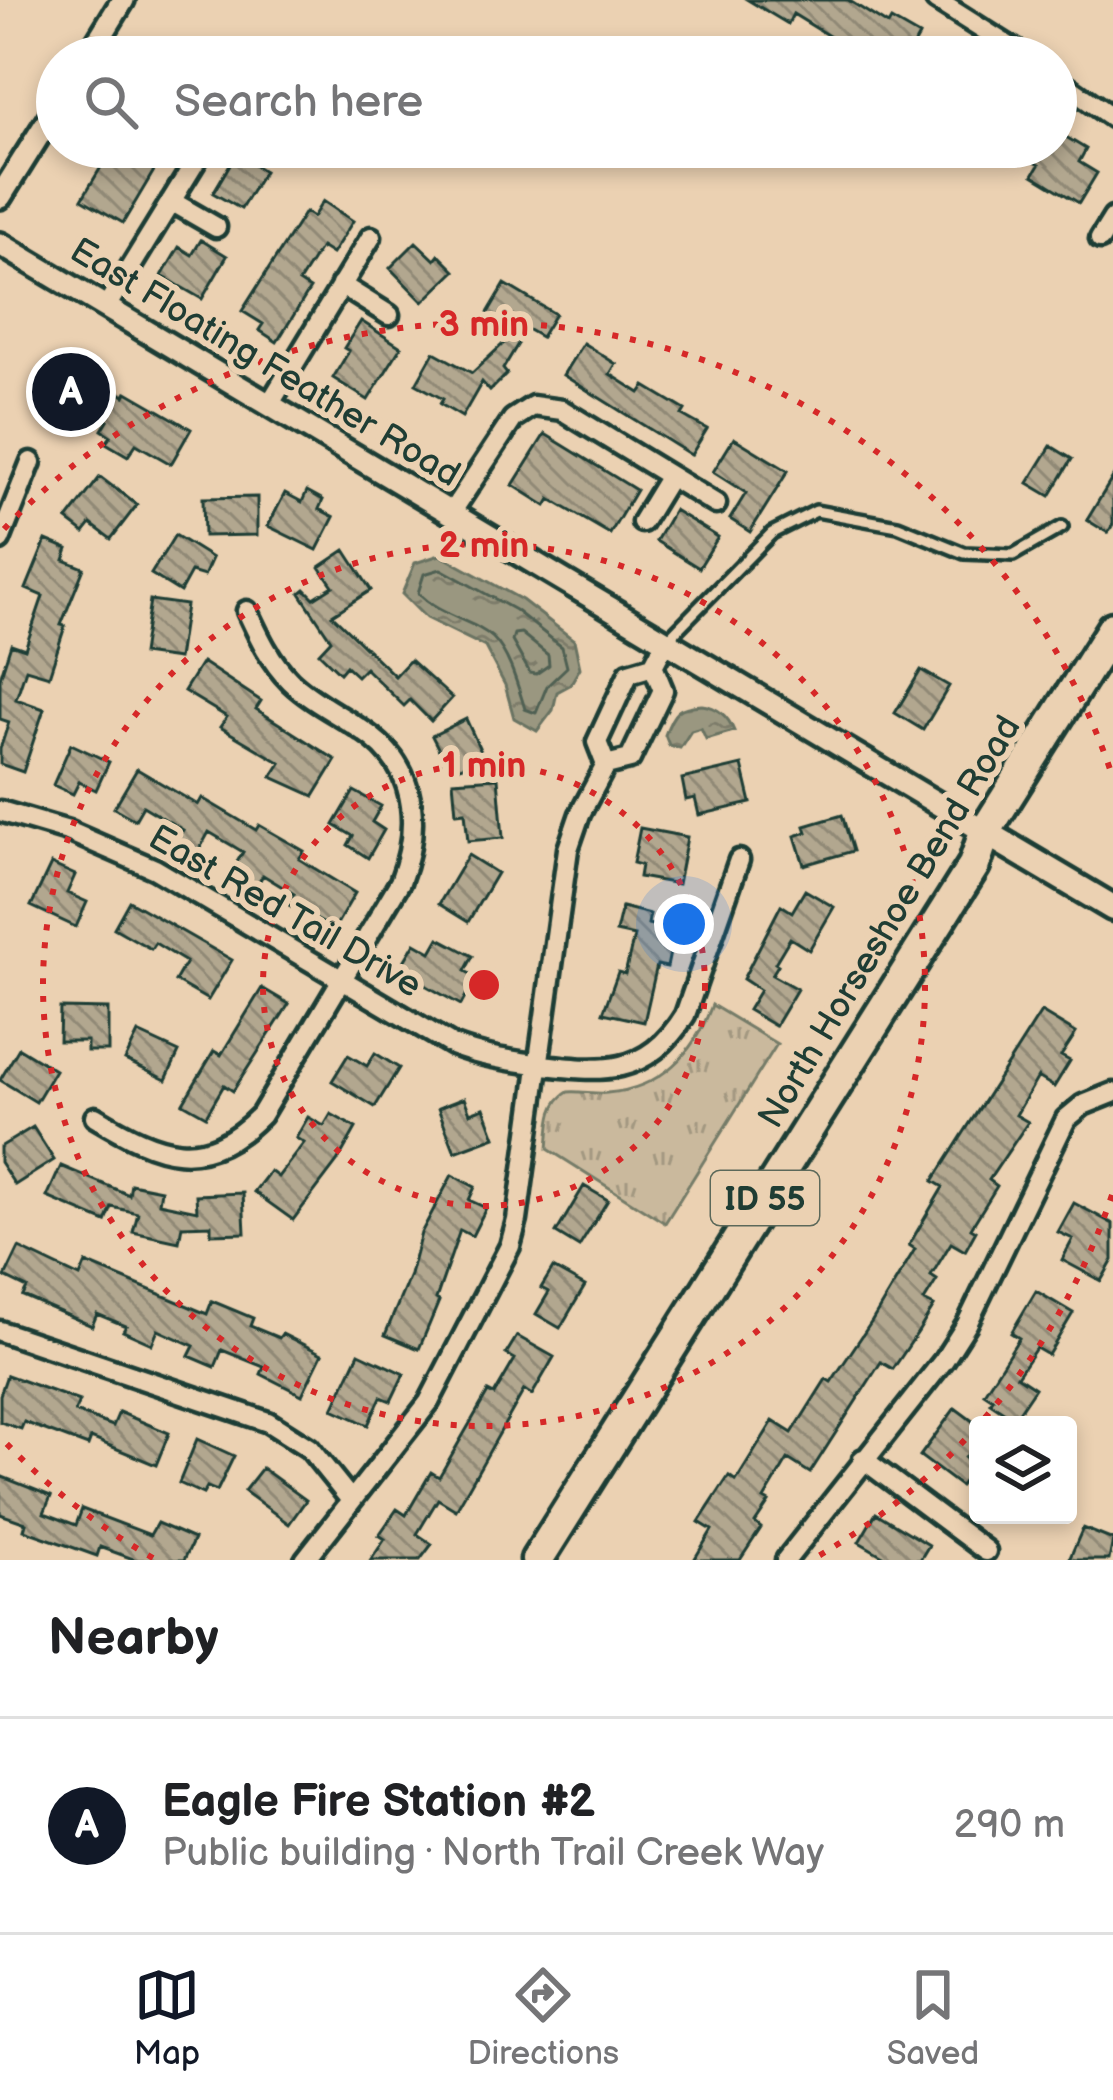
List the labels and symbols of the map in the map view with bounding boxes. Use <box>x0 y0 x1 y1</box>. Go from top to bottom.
street label: East Floating Feather Road <box>62 230 467 497</box>
text: 3 min <box>439 304 529 347</box>
pin: A <box>32 347 110 437</box>
text: 2 min <box>439 525 529 568</box>
street label: North Horseshoe Bend Road <box>750 708 1031 1136</box>
text: 1 min <box>442 745 526 788</box>
street label: East Red Tail Drive <box>141 817 429 1008</box>
your location <box>654 894 714 954</box>
centre of rings <box>463 964 505 1006</box>
road number: ID 55 <box>711 1171 819 1225</box>

